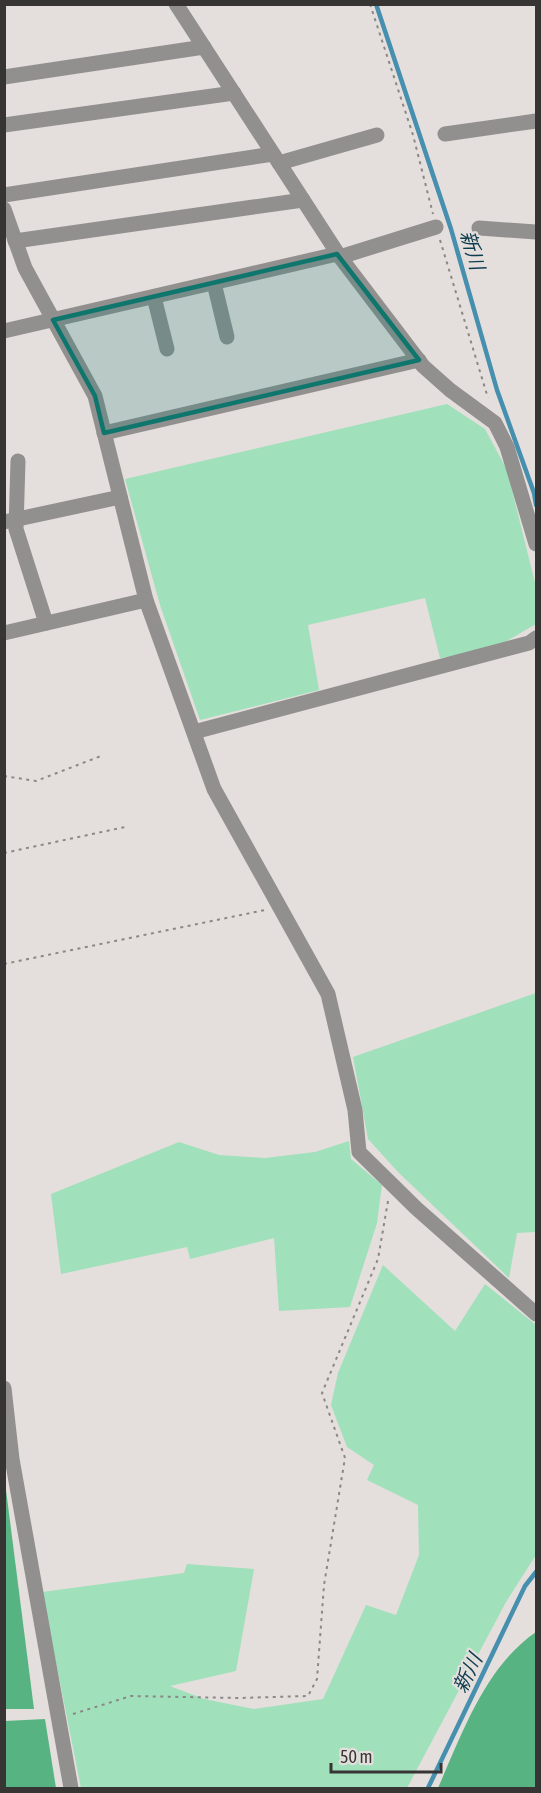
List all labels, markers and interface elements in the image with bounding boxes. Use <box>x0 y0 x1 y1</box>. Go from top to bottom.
water label: 新川 <box>456 228 490 274</box>
water label: 新川 <box>448 1648 487 1696</box>
scale bar <box>331 1736 440 1774</box>
text: 50 m <box>340 1746 372 1767</box>

